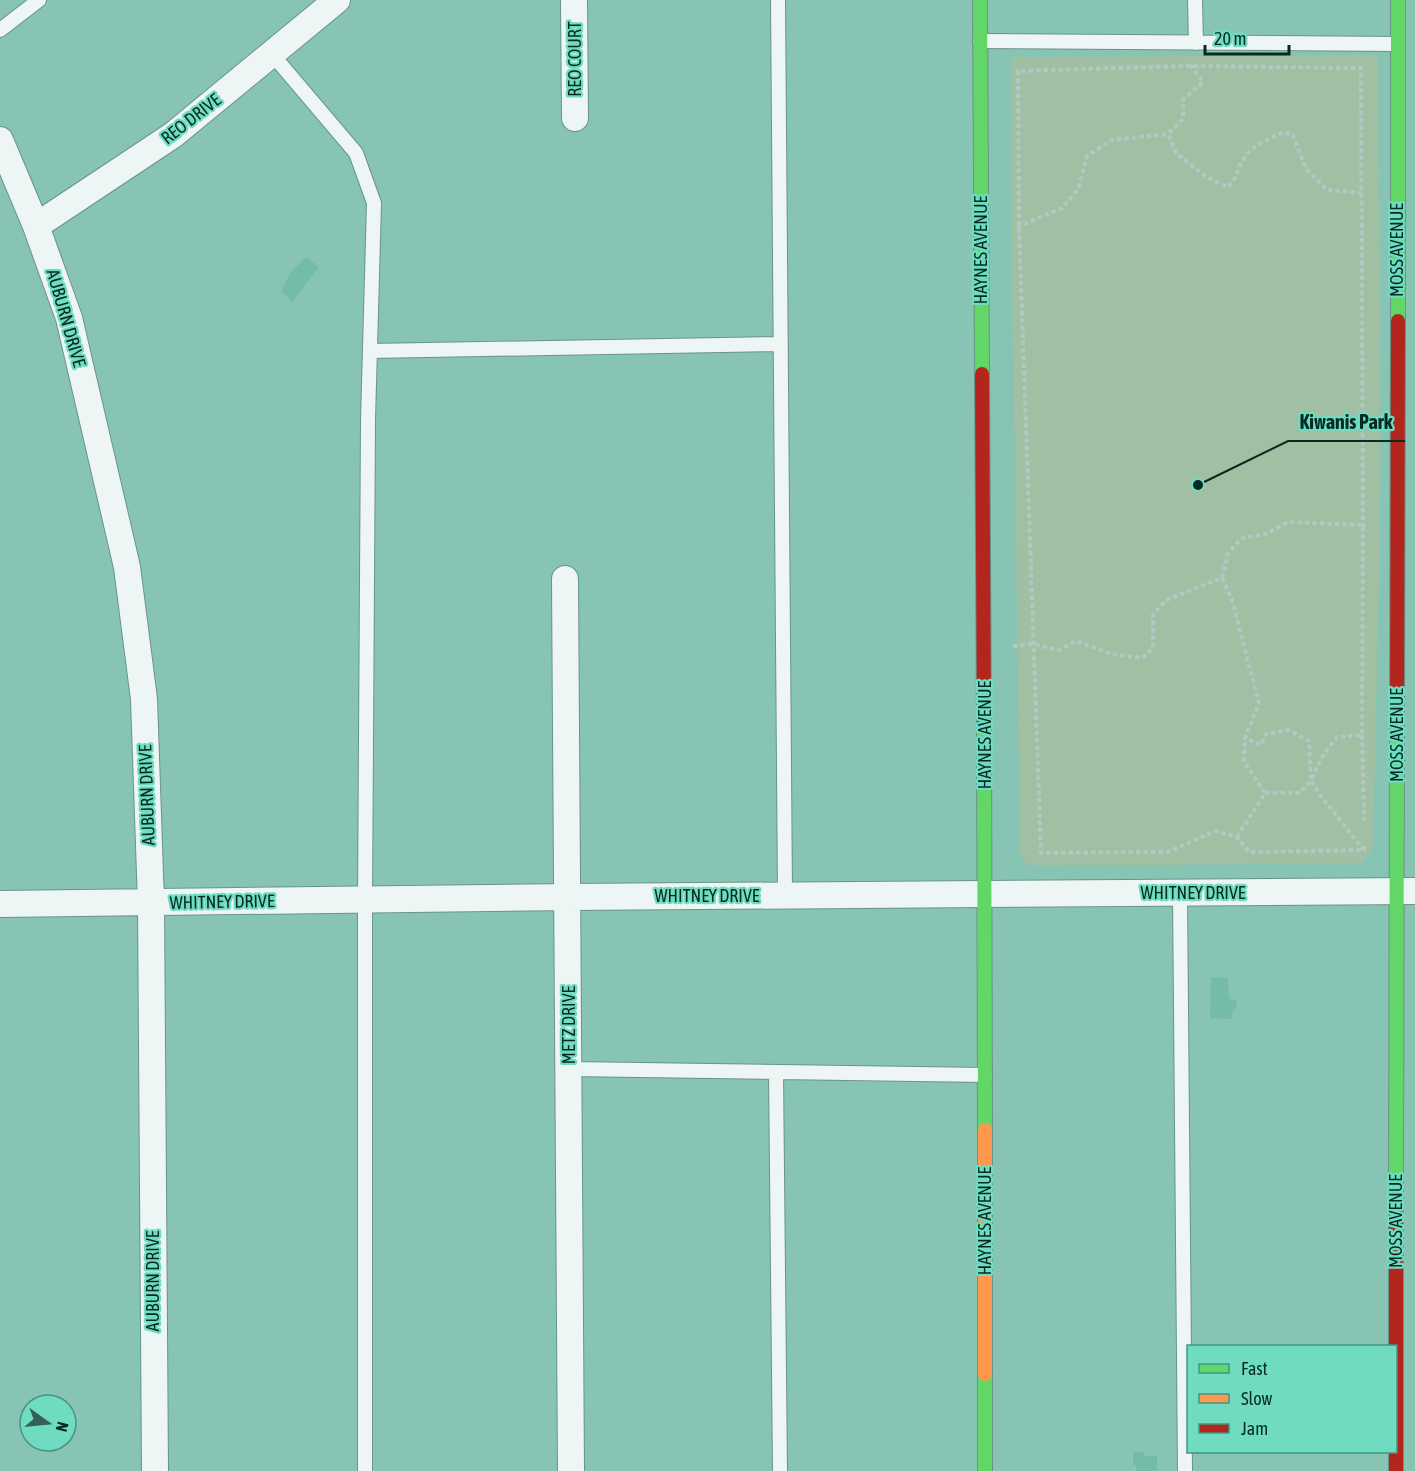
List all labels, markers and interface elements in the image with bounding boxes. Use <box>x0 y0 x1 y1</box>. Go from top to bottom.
scale bar <box>1205 18 1289 56</box>
street label: REO COURT <box>564 21 585 97</box>
text: 20 m <box>1214 28 1246 49</box>
street label: REO DRIVE <box>157 89 225 148</box>
street label: HAYNES AVENUE <box>970 195 991 304</box>
street label: MOSS AVENUE <box>1386 203 1407 297</box>
street label: AUBURN DRIVE <box>42 266 91 370</box>
callout: Kiwanis Park <box>1288 403 1405 441</box>
text: Kiwanis Park <box>1300 410 1393 433</box>
street label: HAYNES AVENUE <box>974 680 995 789</box>
street label: MOSS AVENUE <box>1386 688 1407 782</box>
street label: AUBURN DRIVE <box>134 744 159 846</box>
street label: WHITNEY DRIVE <box>1141 882 1246 903</box>
street label: WHITNEY DRIVE <box>655 885 760 906</box>
street label: WHITNEY DRIVE <box>169 890 275 913</box>
street label: METZ DRIVE <box>558 985 579 1064</box>
street label: HAYNES AVENUE <box>974 1166 995 1275</box>
street label: MOSS AVENUE <box>1385 1174 1406 1268</box>
street label: AUBURN DRIVE <box>142 1230 163 1331</box>
legend <box>1187 1345 1397 1453</box>
text: Fast <box>1241 1358 1268 1379</box>
text: Slow <box>1241 1388 1272 1409</box>
north arrow <box>18 1393 78 1453</box>
text: Jam <box>1241 1418 1268 1439</box>
text: N <box>53 1420 72 1434</box>

